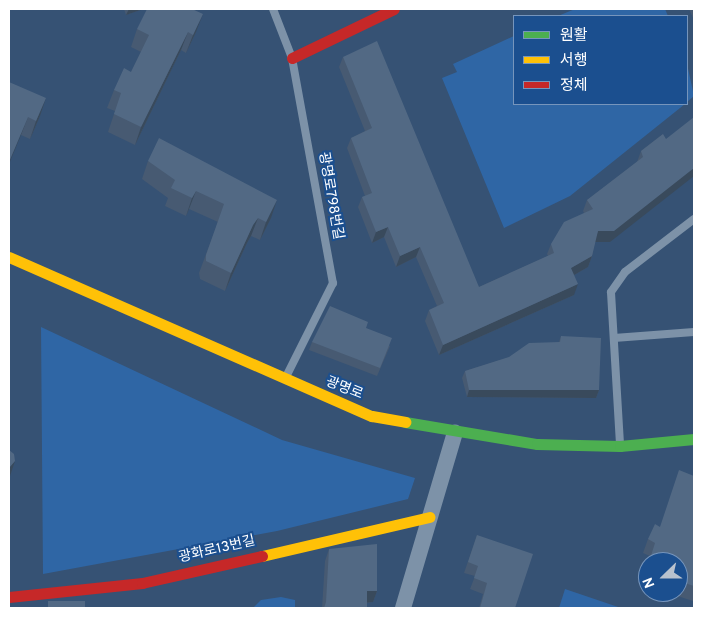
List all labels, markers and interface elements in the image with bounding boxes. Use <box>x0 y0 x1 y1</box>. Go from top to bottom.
legend <box>513 15 688 105</box>
text: 원활 <box>560 27 588 46</box>
text: 서행 <box>560 52 588 71</box>
text: 정체 <box>560 77 588 96</box>
street label: 광명로798번길 <box>314 151 346 241</box>
street label: 광명로 <box>323 374 365 404</box>
street label: 광화로13번길 <box>177 533 257 567</box>
north arrow <box>638 552 688 602</box>
text: N <box>640 575 659 590</box>

